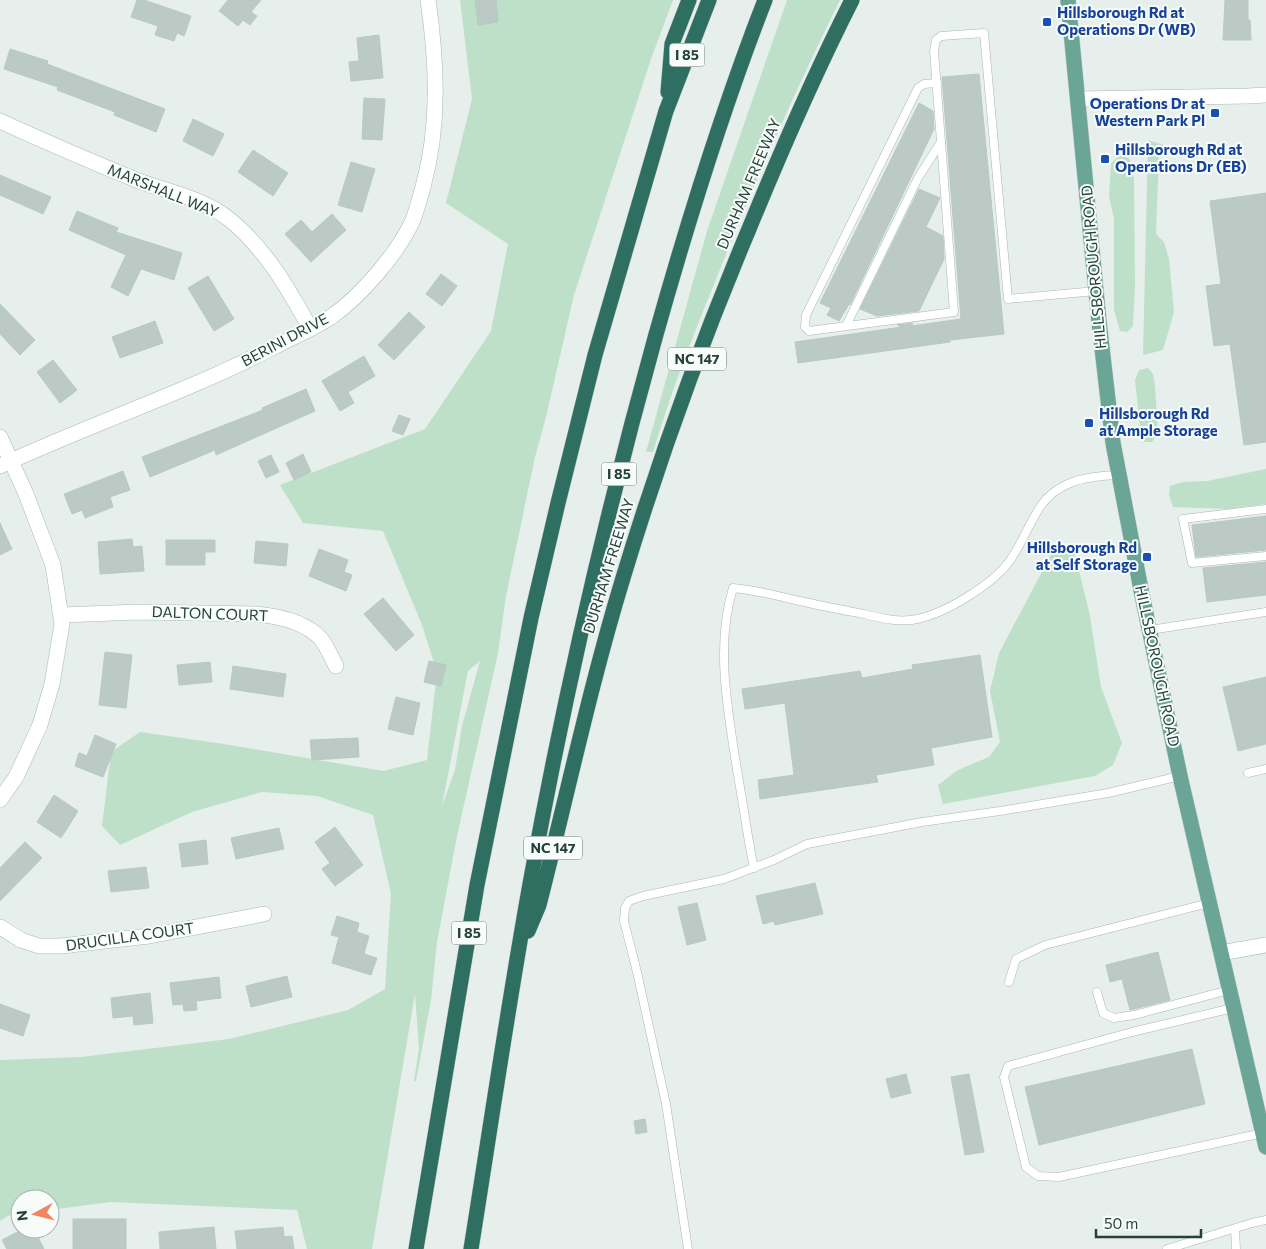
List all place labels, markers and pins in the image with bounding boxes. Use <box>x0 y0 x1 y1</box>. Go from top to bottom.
place label: Hillsborough Rd at Operations Dr (WB) <box>1057 3 1196 38</box>
marker: Hillsborough Rd at Operations Dr (WB) <box>1041 16 1053 28</box>
place label: Operations Dr at Western Park Pl <box>1090 94 1205 129</box>
marker: Operations Dr at Western Park Pl <box>1209 107 1221 119</box>
place label: Hillsborough Rd at Operations Dr (EB) <box>1115 140 1247 175</box>
marker: Hillsborough Rd at Operations Dr (EB) <box>1099 153 1111 165</box>
place label: Hillsborough Rd at Ample Storage <box>1099 404 1218 439</box>
marker: Hillsborough Rd at Ample Storage <box>1083 417 1095 429</box>
place label: Hillsborough Rd at Self Storage <box>1027 538 1137 573</box>
marker: Hillsborough Rd at Self Storage <box>1141 551 1153 563</box>

